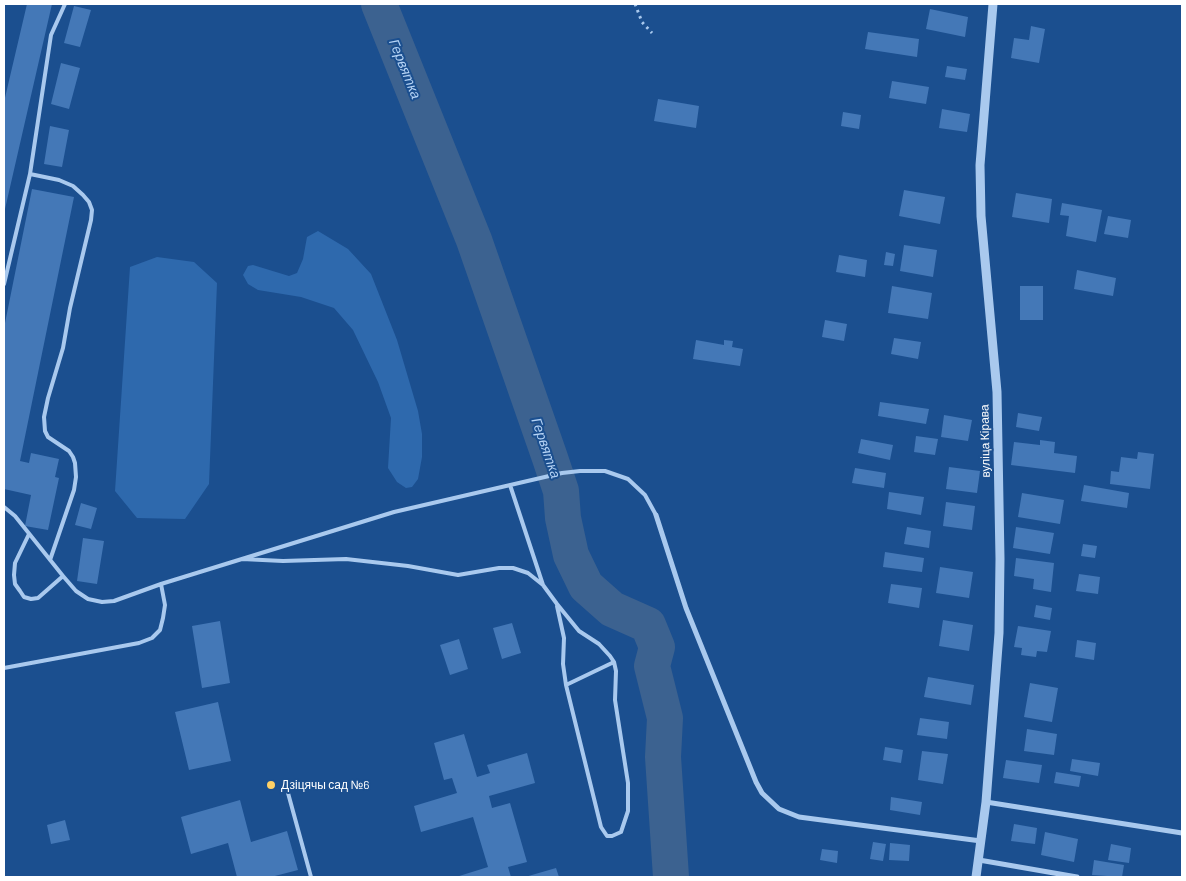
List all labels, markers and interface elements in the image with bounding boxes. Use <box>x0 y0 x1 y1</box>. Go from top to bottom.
water label: Гервятка <box>385 37 425 101</box>
street label: вуліца Кірава <box>977 404 993 478</box>
water label: Гервятка <box>528 415 564 481</box>
place label: Дзіцячы сад №6 <box>281 778 369 792</box>
marker: Дзіцячы сад №6 <box>265 779 277 791</box>

